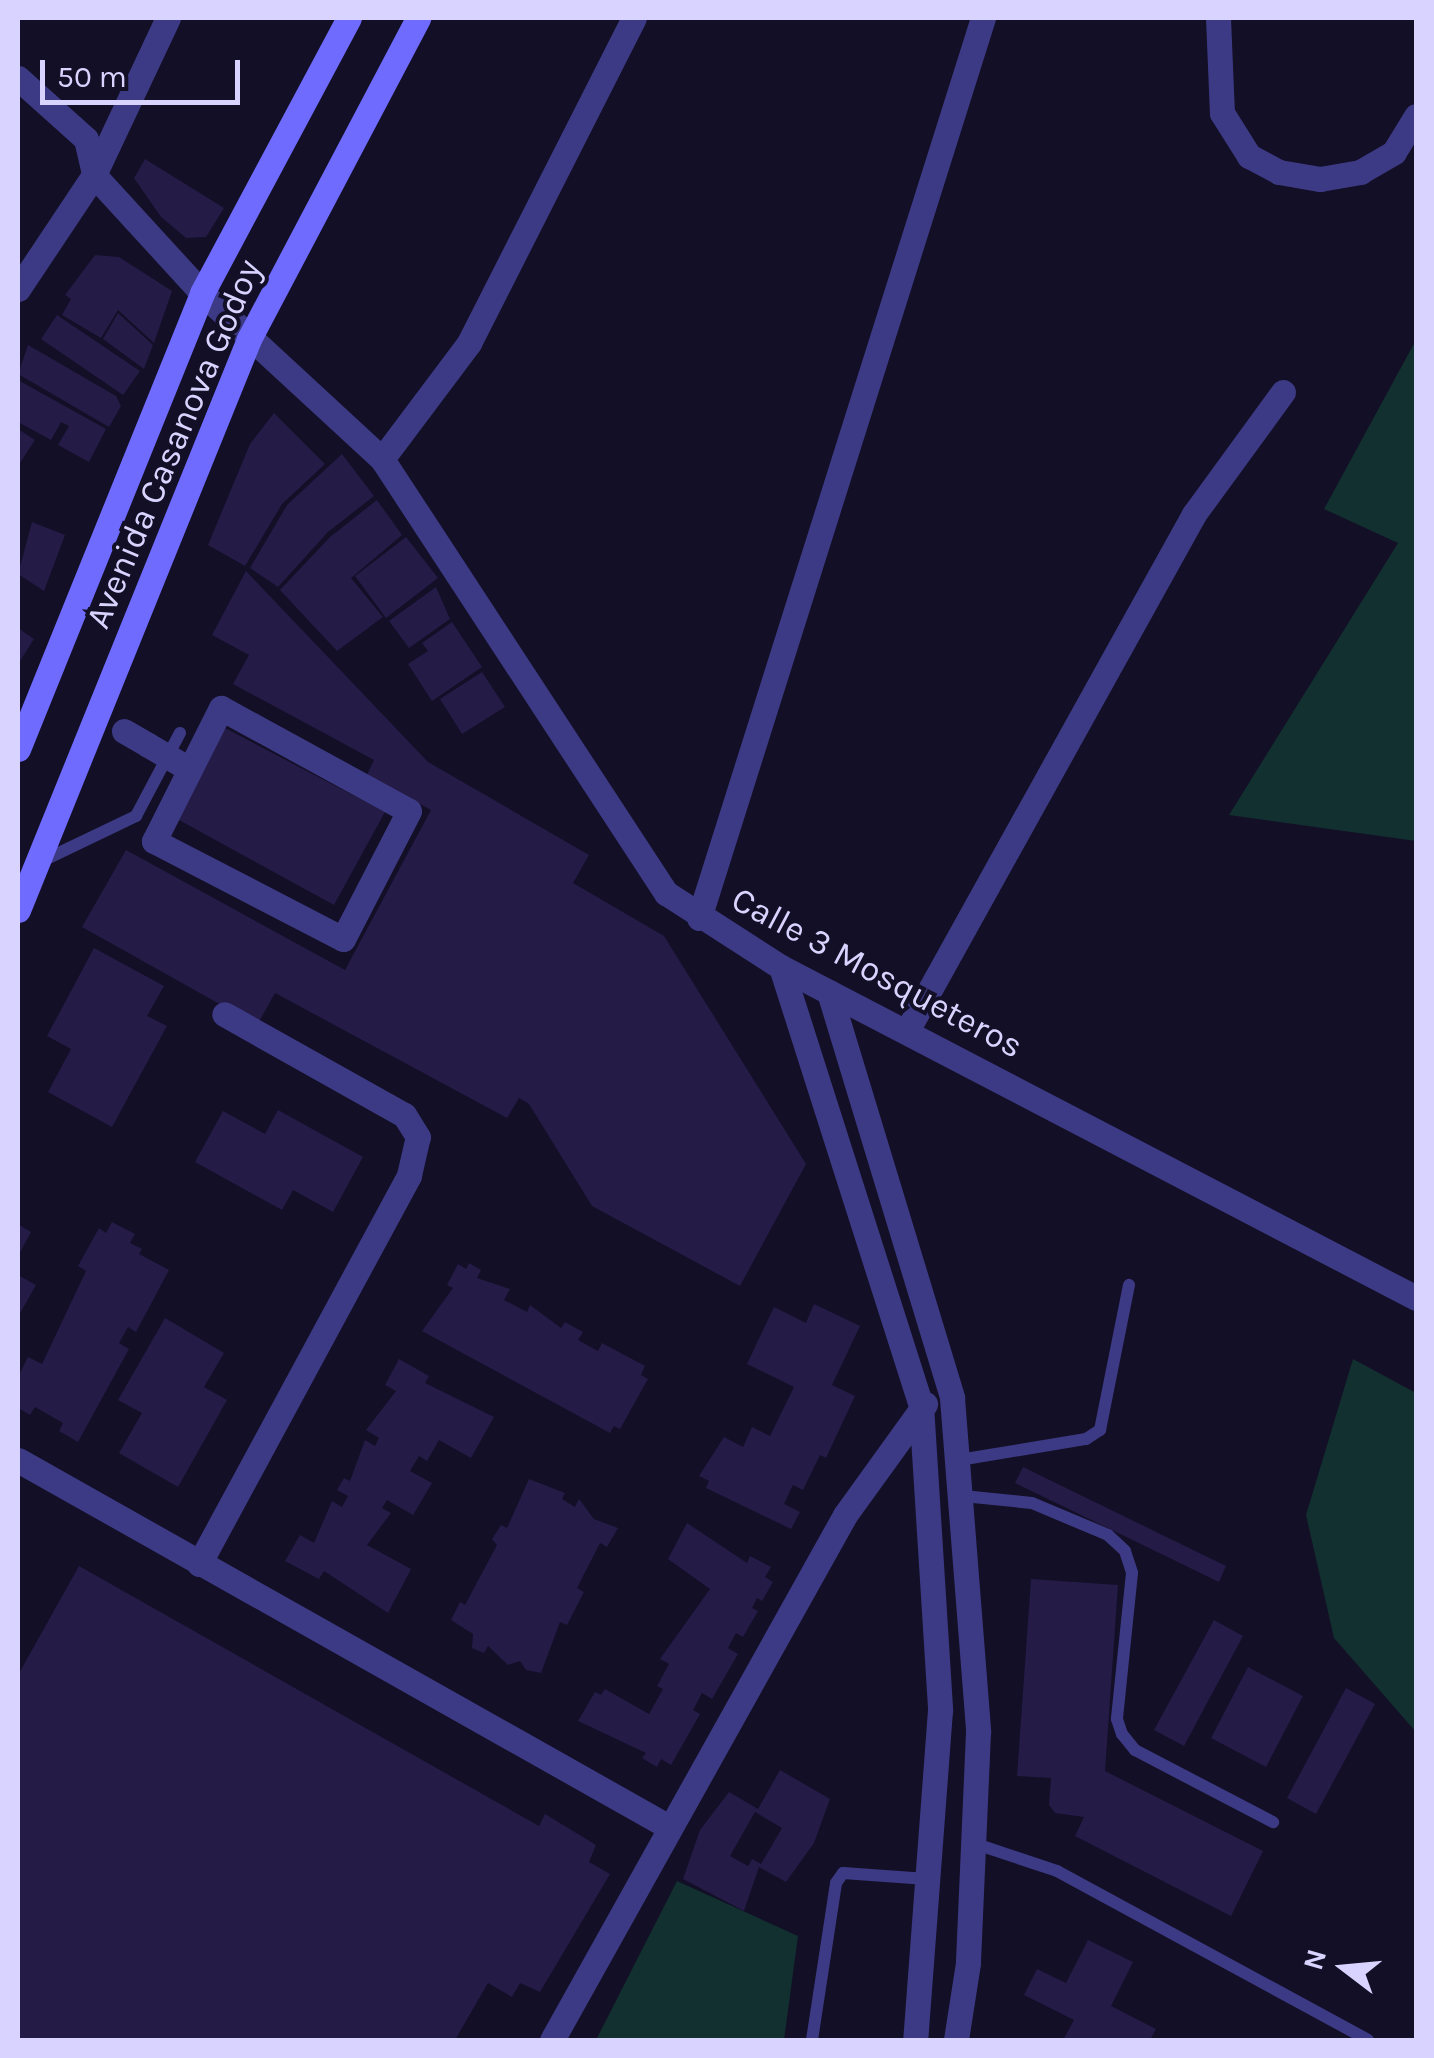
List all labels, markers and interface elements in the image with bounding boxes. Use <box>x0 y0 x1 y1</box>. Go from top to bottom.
scale bar <box>45 40 245 102</box>
text: 50 m <box>57 59 127 95</box>
street label: Avenida Casanova Godoy <box>77 253 271 635</box>
street label: Calle 3 Mosqueteros <box>724 878 1030 1068</box>
north arrow <box>1294 1918 1394 2018</box>
text: N <box>1296 1945 1333 1974</box>

